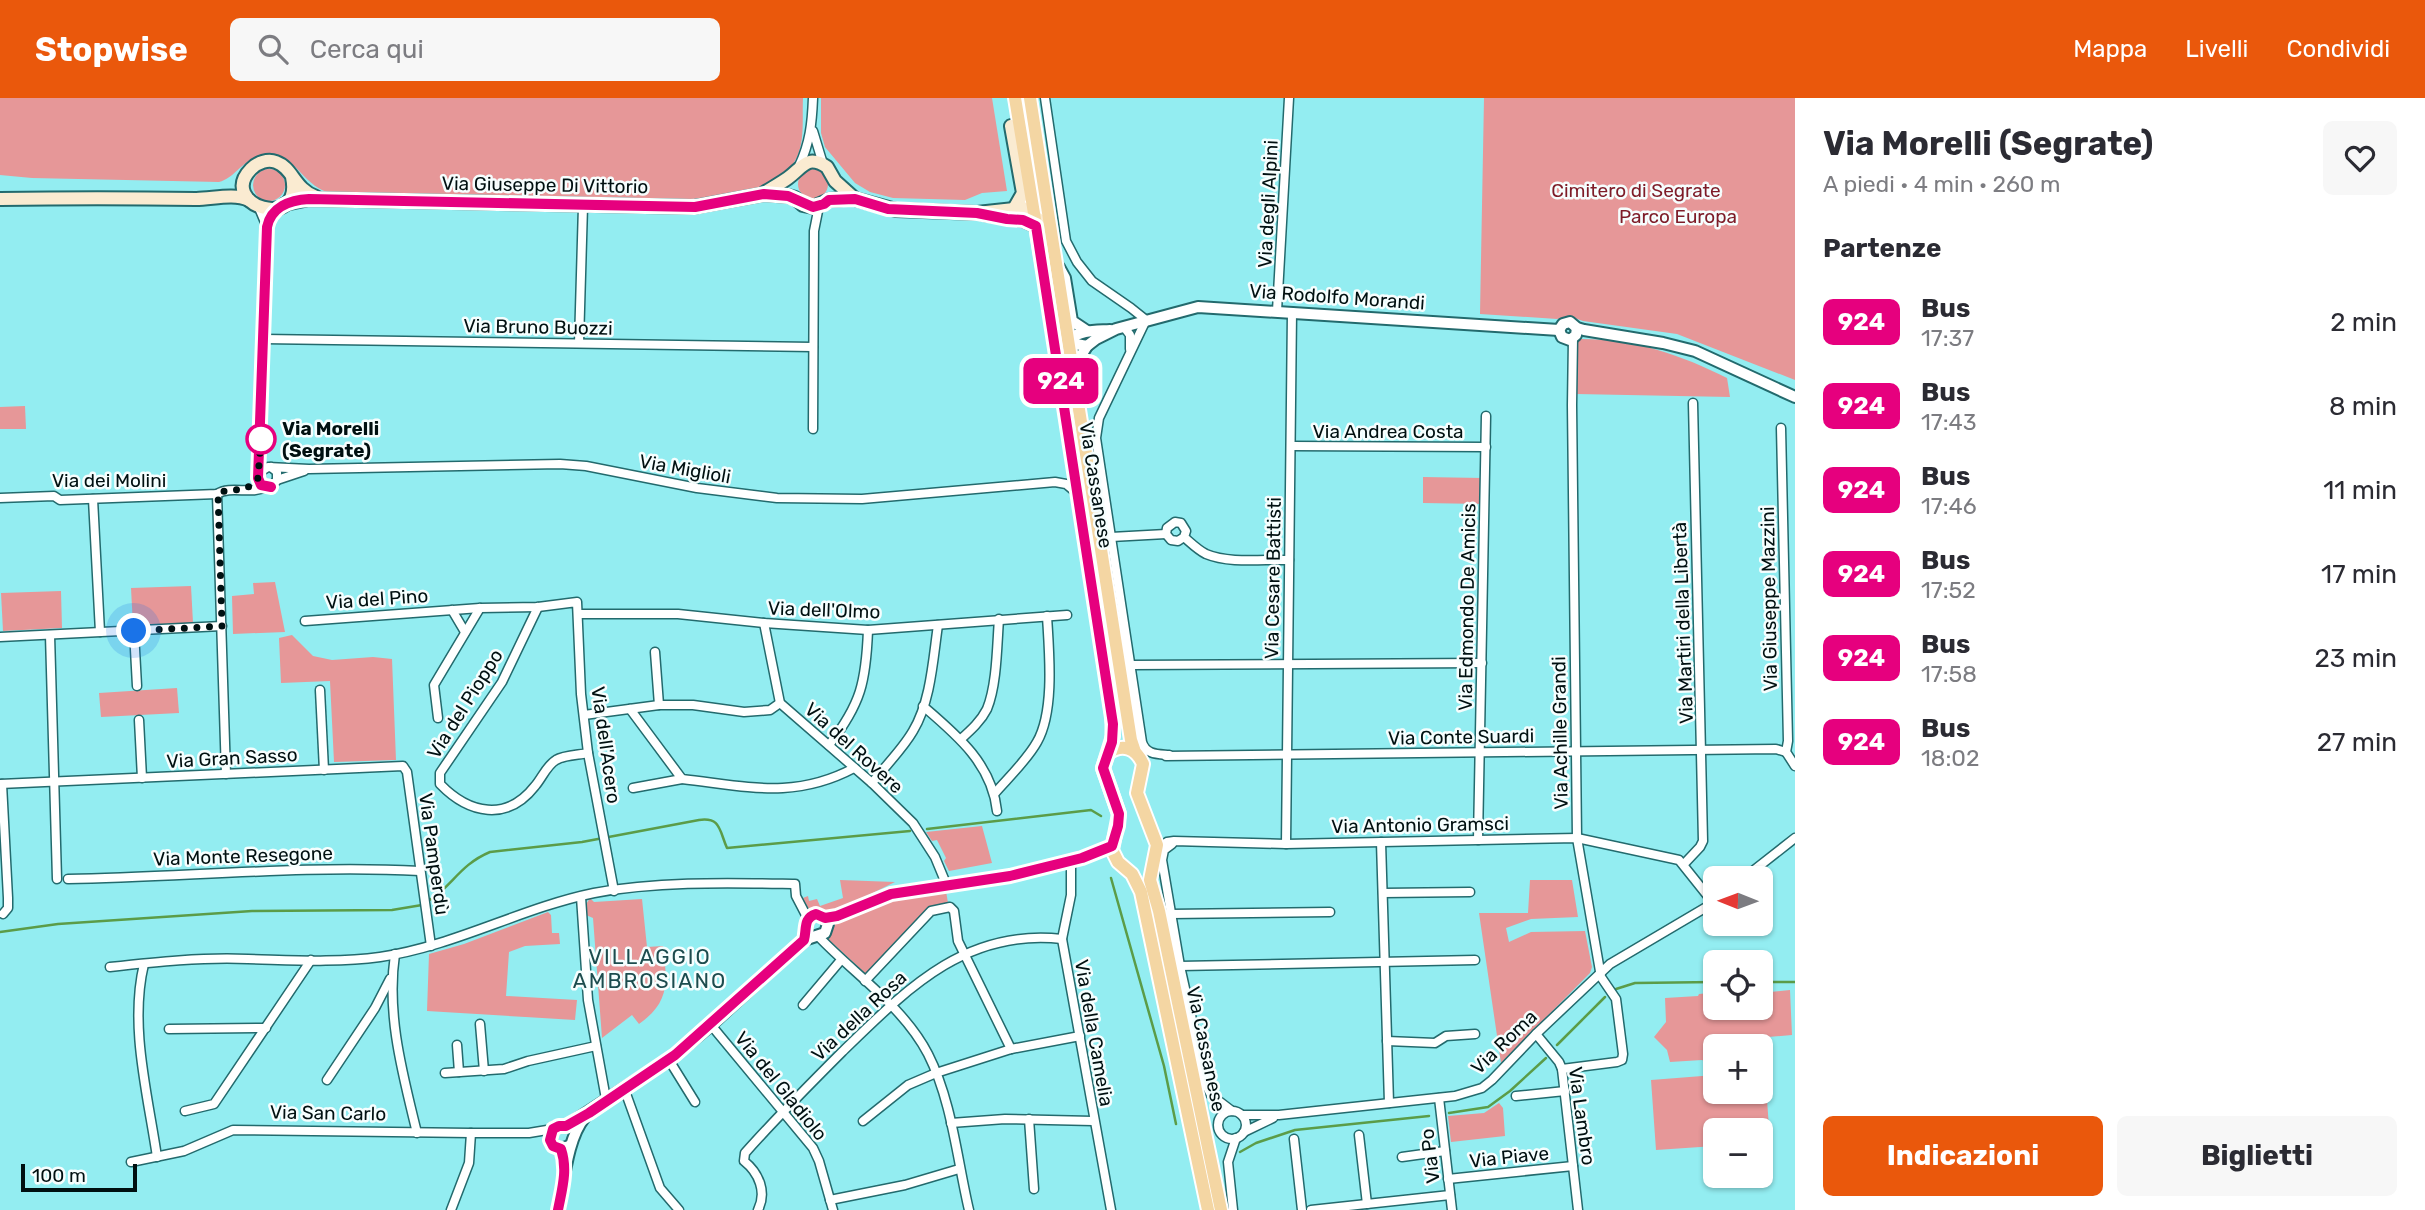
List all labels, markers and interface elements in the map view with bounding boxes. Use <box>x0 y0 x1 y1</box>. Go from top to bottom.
search box <box>230 18 720 81</box>
text: Stopwise <box>35 30 188 69</box>
icon: search <box>254 30 292 68</box>
text: Cerca qui <box>310 34 424 65</box>
text: Mappa <box>2073 35 2147 63</box>
text: Livelli <box>2185 35 2248 63</box>
text: Condividi <box>2286 35 2390 63</box>
button: heart <box>2323 121 2397 195</box>
text: Via Morelli (Segrate) <box>1823 124 2154 163</box>
street label: Via degli Alpini <box>1253 139 1283 269</box>
text: A piedi · 4 min · 260 m <box>1823 170 2061 198</box>
street label: Via Giuseppe Di Vittorio <box>441 172 649 198</box>
park label: Cimitero di Segrate <box>1551 179 1721 202</box>
park label: Parco Europa <box>1619 205 1737 228</box>
text: Partenze <box>1823 233 1941 264</box>
street label: Via Rodolfo Morandi <box>1248 279 1426 315</box>
text: Bus <box>1921 293 1970 324</box>
text: 2 min <box>2330 307 2397 338</box>
text: 924 <box>1838 308 1885 336</box>
street label: Via Bruno Buozzi <box>463 314 613 340</box>
text: 17:37 <box>1921 324 1974 352</box>
line badge: 924 <box>1021 358 1101 404</box>
text: 924 <box>1037 367 1085 395</box>
text: Bus <box>1921 377 1970 408</box>
text: 8 min <box>2329 391 2397 422</box>
text: 924 <box>1838 392 1885 420</box>
text: 17:43 <box>1921 408 1977 436</box>
place label: Via Morelli (Segrate) <box>282 417 379 462</box>
street label: Via Cassanese <box>1075 420 1117 550</box>
street label: Via Andrea Costa <box>1312 420 1464 443</box>
marker: Via Morelli (Segrate) <box>246 424 276 454</box>
street label: Via Miglioli <box>637 450 733 488</box>
text: Bus <box>1921 461 1970 492</box>
street label: Via dei Molini <box>52 469 166 492</box>
text: 11 min <box>2323 475 2397 506</box>
text: 924 <box>1838 476 1885 504</box>
text: 17:46 <box>1921 492 1977 520</box>
street label: Via Cesare Battisti <box>1260 497 1286 659</box>
street label: Via Edmondo De Amicis <box>1454 503 1480 711</box>
street label: Via Giuseppe Mazzini <box>1756 506 1782 692</box>
street label: Via Martiri della Libertà <box>1668 522 1698 724</box>
text: Bus <box>1921 545 1970 576</box>
text: 17 min <box>2321 559 2397 590</box>
text: 924 <box>1838 560 1885 588</box>
text: 17:52 <box>1921 576 1976 604</box>
street label: Via del Pino <box>325 584 429 614</box>
street label: Via dell'Olmo <box>767 597 881 623</box>
your location <box>116 613 151 648</box>
text: Bus <box>1921 629 1970 660</box>
text: 23 min <box>2315 643 2397 674</box>
text: 924 <box>1838 644 1885 672</box>
street label: Via del Pioppo <box>422 645 508 763</box>
street label: Via Achille Grandi <box>1547 656 1573 810</box>
text: 17:58 <box>1921 660 1977 688</box>
street label: Via dell'Acero <box>586 685 626 805</box>
street label: Via del Rovere <box>800 698 908 798</box>
text: Bus <box>1921 713 1970 744</box>
street label: Via Conte Suardi <box>1388 724 1534 750</box>
text: 27 min <box>2317 727 2397 758</box>
text: 924 <box>1838 728 1885 756</box>
street label: Via Gran Sasso <box>166 743 298 773</box>
text: 18:02 <box>1921 744 1979 772</box>
street label: Via Pamperdù <box>414 791 454 917</box>
street label: Via Antonio Gramsci <box>1331 812 1509 838</box>
street label: Via Monte Resegone <box>153 841 333 871</box>
north arrow <box>1703 866 1773 936</box>
map controls <box>1703 866 1773 1188</box>
district label: VILLAGGIO AMBROSIANO <box>573 944 727 993</box>
button: locate <box>1703 950 1773 1020</box>
street label: Via della Camelia <box>1070 958 1118 1108</box>
street label: Via della Rosa <box>807 966 911 1066</box>
street label: Via Cassanese <box>1181 984 1231 1114</box>
street label: Via Roma <box>1466 1005 1542 1079</box>
street label: Via del Gladiolo <box>730 1027 832 1145</box>
button: + <box>1703 1034 1773 1104</box>
street label: Via Lambro <box>1564 1065 1600 1167</box>
street label: Via San Carlo <box>270 1100 386 1126</box>
button: Indicazioni <box>1823 1116 2103 1196</box>
button: Biglietti <box>2117 1116 2397 1196</box>
button: − <box>1703 1118 1773 1188</box>
street label: Via Po <box>1415 1127 1445 1185</box>
street label: Via Piave <box>1468 1141 1550 1173</box>
scale bar <box>21 1161 136 1193</box>
text: 100 m <box>32 1164 86 1187</box>

